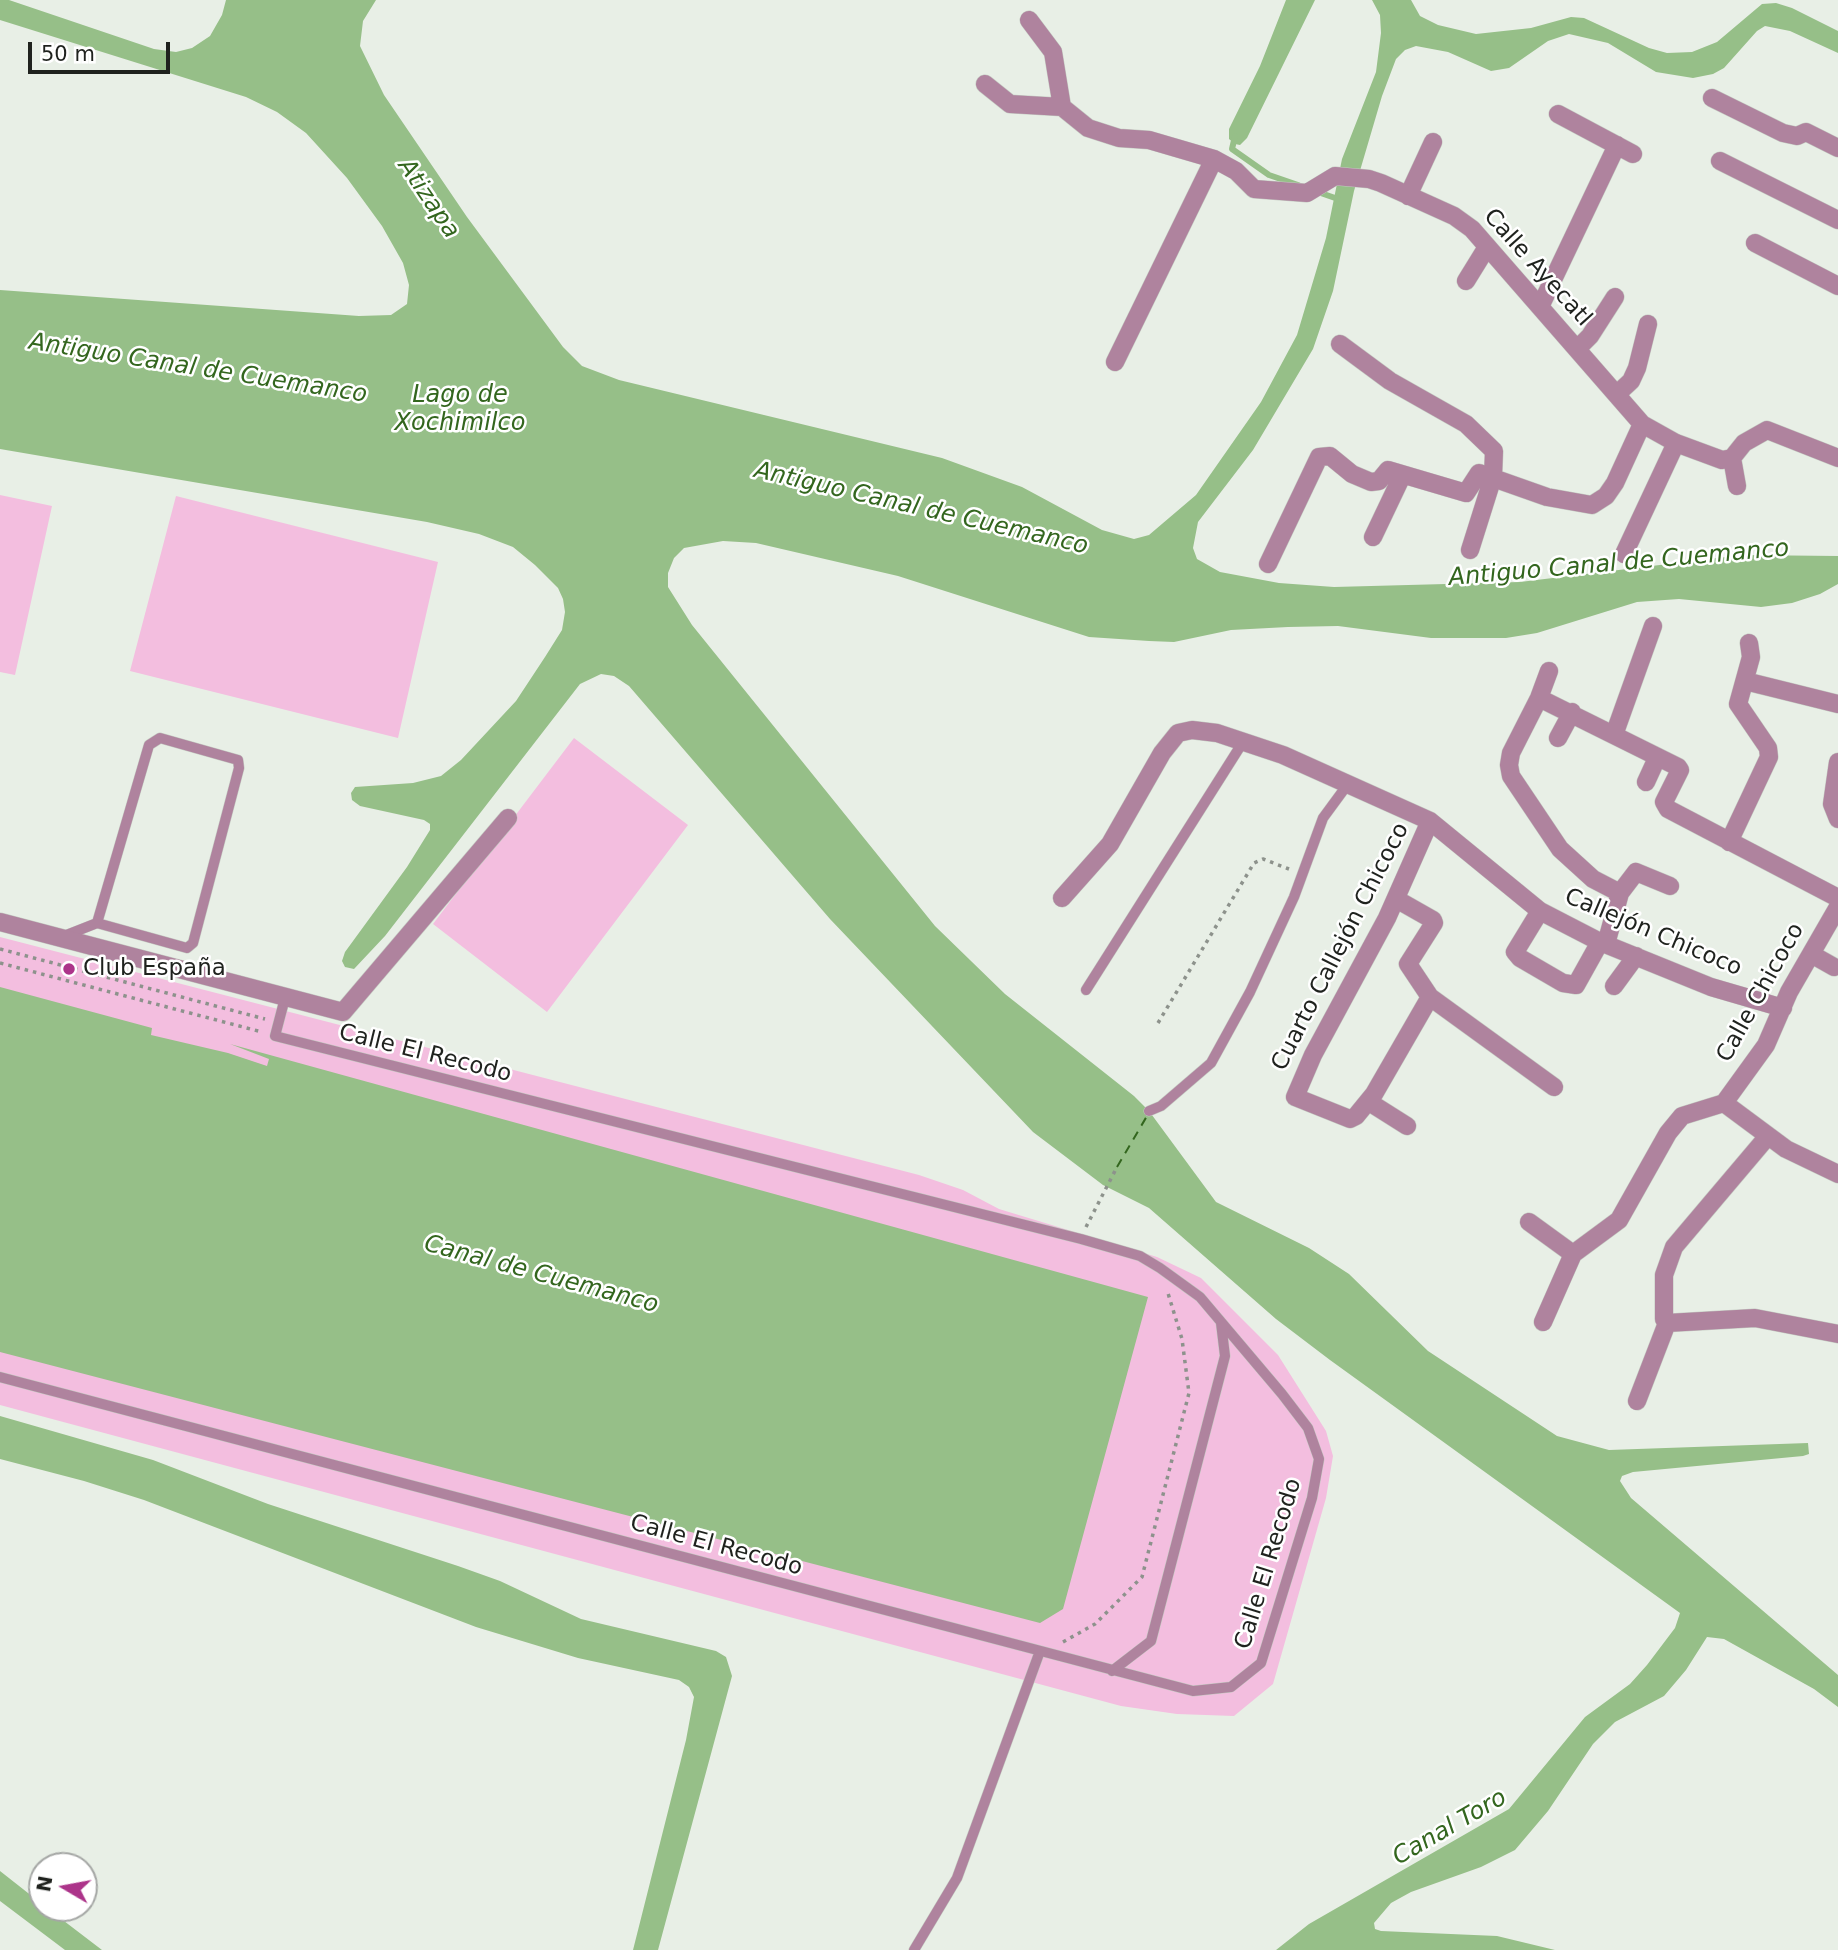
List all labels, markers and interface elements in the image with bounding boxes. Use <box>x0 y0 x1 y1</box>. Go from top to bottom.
scale bar <box>32 28 173 72</box>
text: 50 m <box>41 42 95 66</box>
water label: Atizapa <box>391 154 465 244</box>
street label: Calle Ayecatl <box>1477 204 1597 332</box>
water label: Antiguo Canal de Cuemanco <box>27 328 369 410</box>
water label: Lago de Xochimilco <box>395 382 525 438</box>
water label: Antiguo Canal de Cuemanco <box>751 457 1091 561</box>
water label: Antiguo Canal de Cuemanco <box>1448 535 1790 593</box>
street label: Cuarto Callejón Chicoco <box>1266 818 1416 1076</box>
street label: Callejón Chicoco <box>1560 883 1746 983</box>
street label: Calle Chicoco <box>1711 919 1811 1067</box>
place label: Club España <box>83 955 226 983</box>
marker: Club España <box>61 961 77 977</box>
street label: Calle El Recodo <box>336 1019 514 1089</box>
water label: Canal de Cuemanco <box>421 1230 661 1320</box>
street label: Calle El Recodo <box>1230 1475 1308 1653</box>
street label: Calle El Recodo <box>627 1510 805 1582</box>
water label: Canal Toro <box>1388 1784 1512 1872</box>
north arrow <box>28 1852 98 1922</box>
text: N <box>32 1874 57 1893</box>

